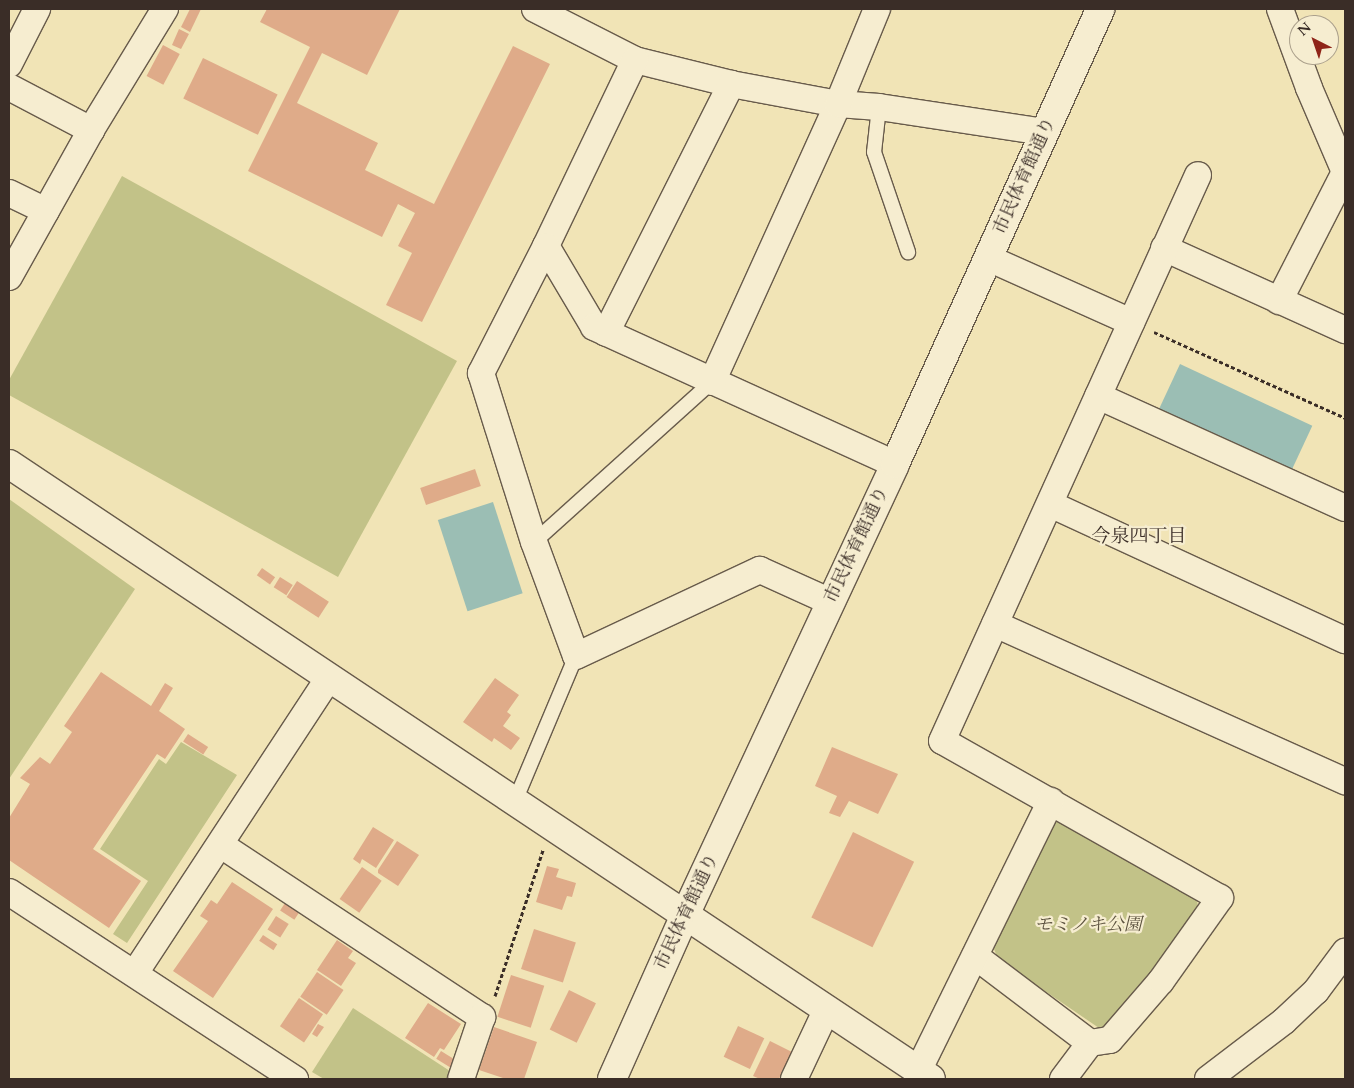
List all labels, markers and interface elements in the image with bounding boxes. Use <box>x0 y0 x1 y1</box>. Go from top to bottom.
north arrow <box>1289 15 1339 65</box>
text: N <box>1294 18 1315 40</box>
street label: 市民体育館通り <box>990 114 1060 238</box>
street label: 市民体育館通り <box>821 483 893 607</box>
district label: 今泉四丁目 <box>1092 526 1186 548</box>
street label: 市民体育館通り <box>651 850 723 974</box>
park label: モミノキ公園 <box>1034 914 1142 936</box>

